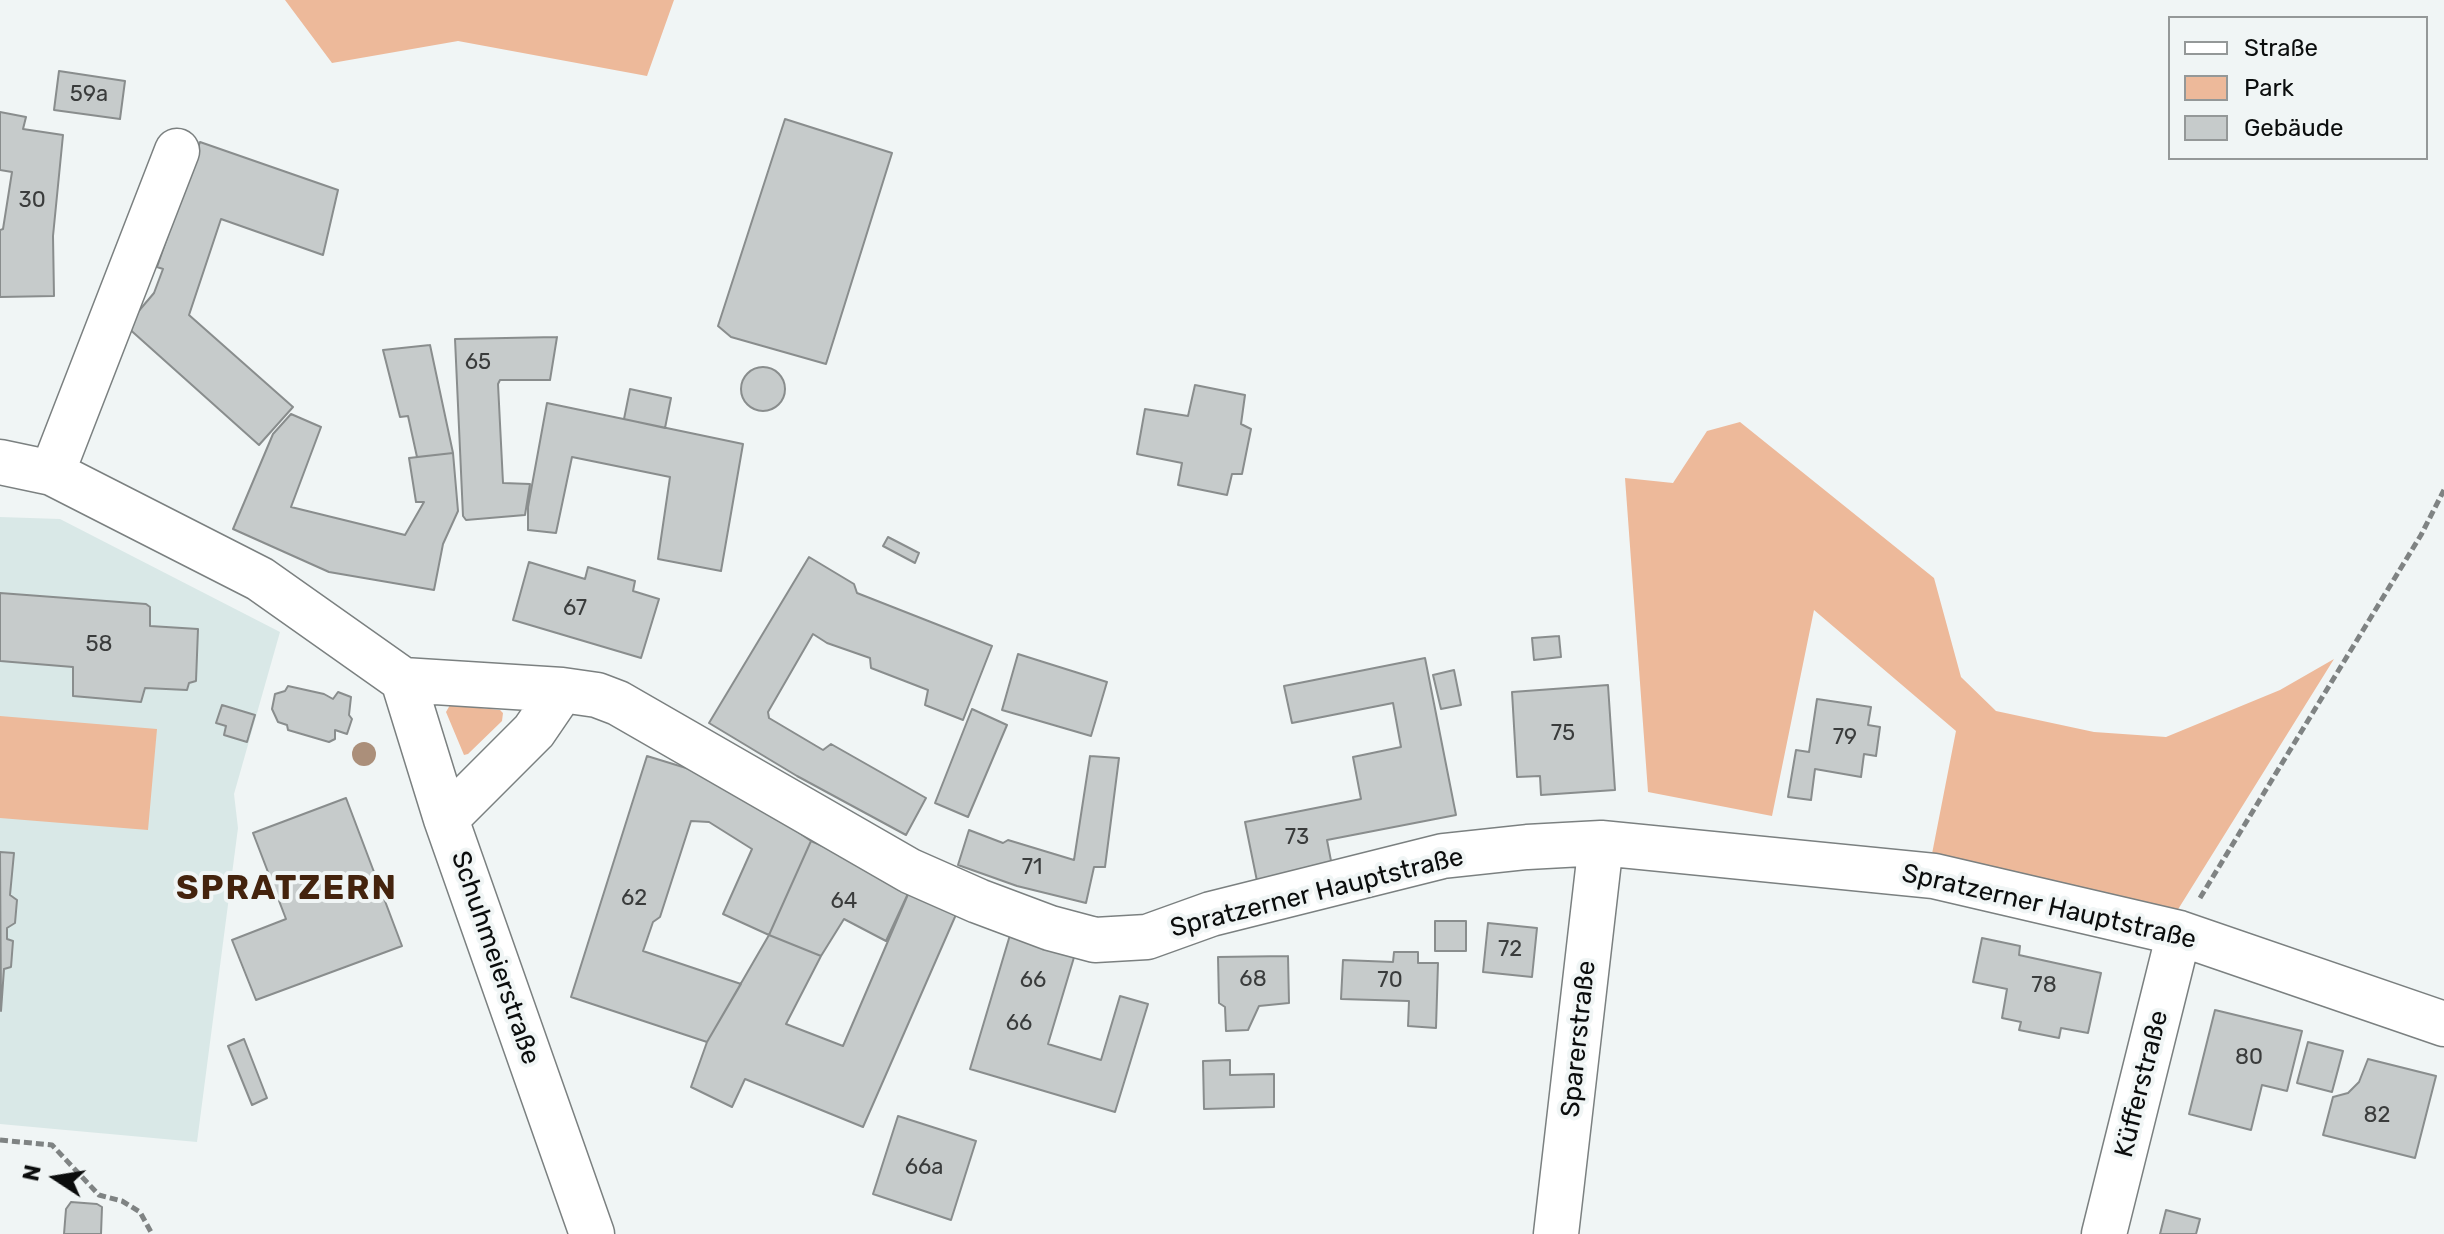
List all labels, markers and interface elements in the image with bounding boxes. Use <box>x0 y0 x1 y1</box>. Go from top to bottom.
legend <box>2168 16 2428 160</box>
text: Straße <box>2244 34 2318 62</box>
text: Park <box>2244 74 2294 102</box>
house number: 59a <box>70 82 108 108</box>
text: Gebäude <box>2244 114 2343 142</box>
house number: 30 <box>18 188 46 214</box>
house number: 65 <box>465 350 491 376</box>
house number: 67 <box>563 596 587 622</box>
house number: 58 <box>85 632 113 658</box>
house number: 75 <box>1551 721 1575 747</box>
house number: 79 <box>1833 725 1857 751</box>
house number: 73 <box>1285 825 1309 851</box>
street label: Spratzerner Hauptstraße <box>1167 841 1467 945</box>
street label: Schuhmeierstraße <box>444 847 546 1069</box>
house number: 71 <box>1022 855 1042 881</box>
street label: Spratzerner Hauptstraße <box>1899 858 2199 956</box>
district label: SPRATZERN <box>176 869 398 909</box>
house number: 62 <box>621 886 647 912</box>
house number: 64 <box>831 889 857 915</box>
house number: 72 <box>1498 937 1522 963</box>
street label: Sparerstraße <box>1555 959 1603 1119</box>
house number: 68 <box>1239 967 1267 993</box>
house number: 66 <box>1020 968 1046 994</box>
house number: 70 <box>1377 968 1403 994</box>
house number: 78 <box>2031 973 2057 999</box>
street label: Küfferstraße <box>2109 1007 2175 1161</box>
house number: 66 <box>1006 1011 1032 1037</box>
house number: 80 <box>2235 1045 2263 1071</box>
house number: 82 <box>2364 1103 2390 1129</box>
north arrow <box>16 1138 96 1218</box>
house number: 66a <box>905 1155 943 1181</box>
text: N <box>17 1162 47 1183</box>

